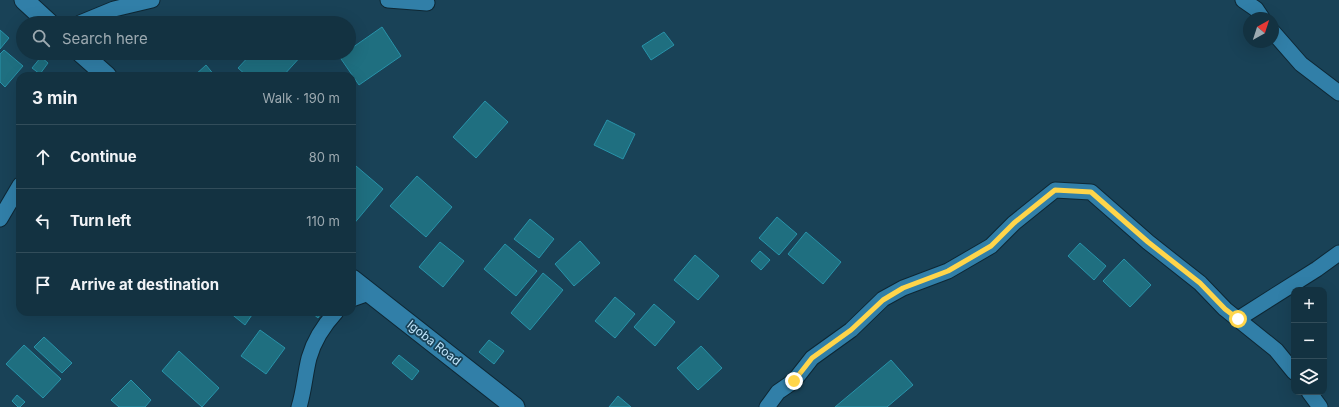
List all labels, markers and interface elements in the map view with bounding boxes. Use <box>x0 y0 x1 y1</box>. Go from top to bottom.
north arrow <box>1243 12 1279 48</box>
search box <box>16 16 356 60</box>
icon: search <box>30 27 52 49</box>
text: Search here <box>62 29 148 48</box>
text: 3 min <box>32 88 78 108</box>
text: Walk · 190 m <box>263 90 340 106</box>
icon: ahead <box>32 146 54 168</box>
text: Continue <box>70 147 137 166</box>
text: 80 m <box>309 149 340 165</box>
icon: left <box>32 210 54 232</box>
text: Turn left <box>70 211 131 230</box>
text: 110 m <box>306 213 340 229</box>
icon: arrive <box>32 274 54 296</box>
text: Arrive at destination <box>70 275 219 294</box>
map controls <box>1291 287 1327 395</box>
button: + <box>1291 287 1327 323</box>
route start <box>1229 310 1247 328</box>
street label: Igoba Road <box>404 317 464 368</box>
button: − <box>1291 323 1327 359</box>
button: layers <box>1291 359 1327 395</box>
route end <box>785 372 803 390</box>

